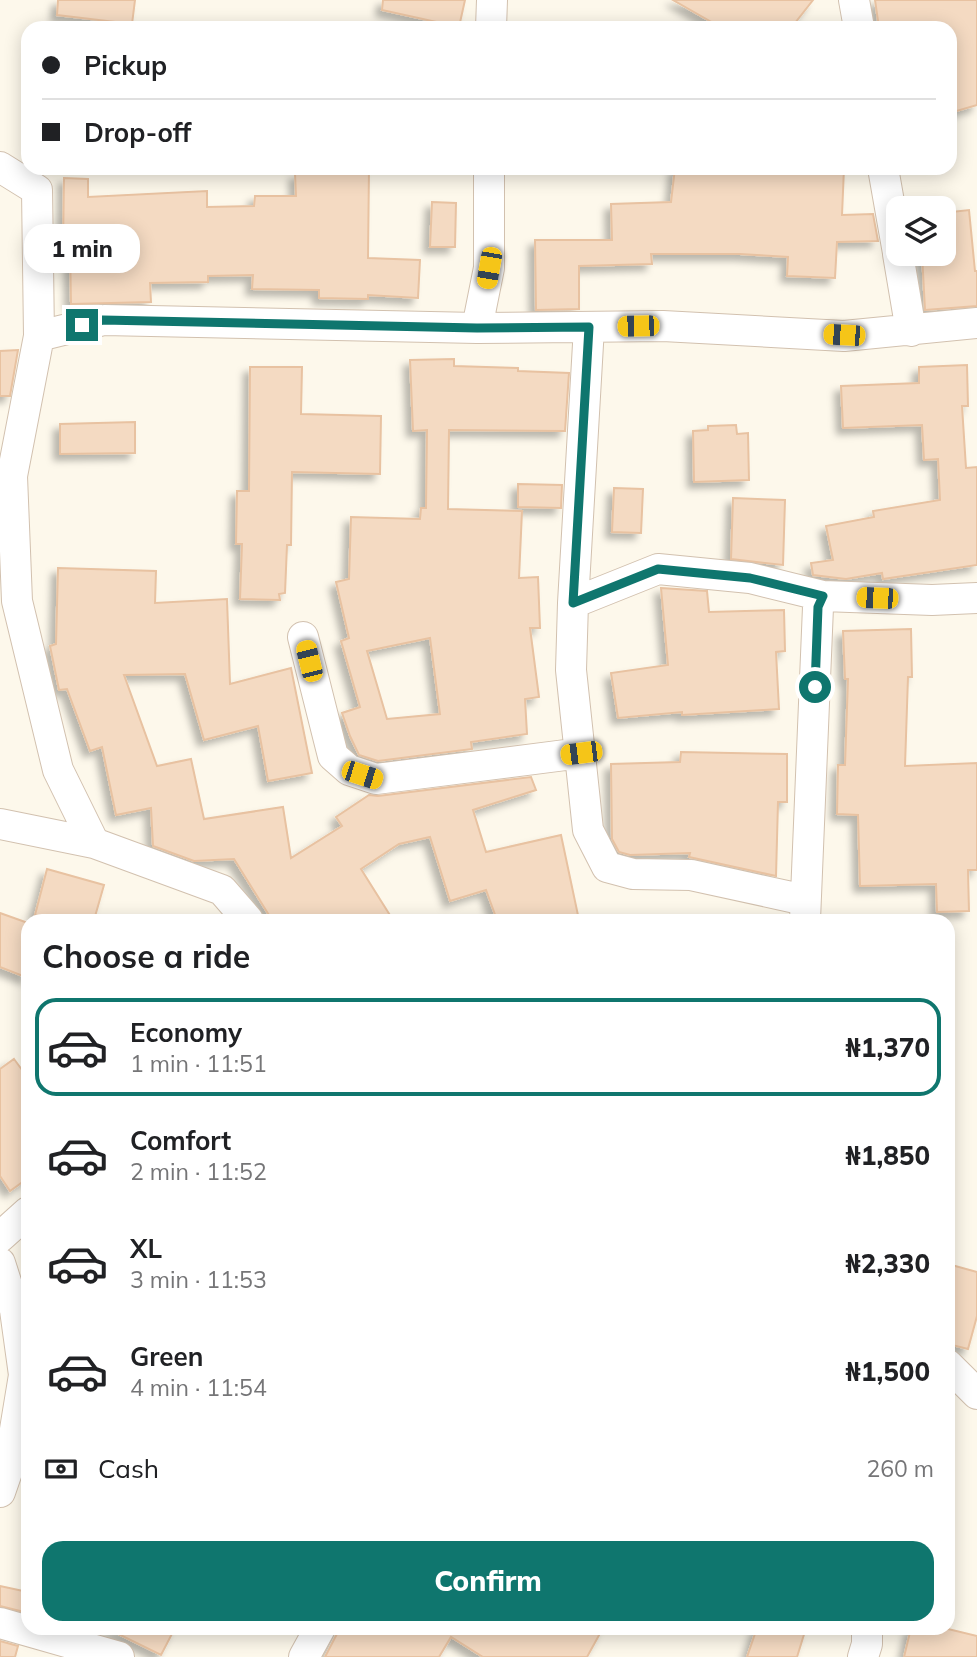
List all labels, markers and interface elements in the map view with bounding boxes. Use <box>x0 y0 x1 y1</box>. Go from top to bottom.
text: Pickup <box>84 49 167 82</box>
text: Drop-off <box>84 116 191 149</box>
map controls <box>886 196 956 266</box>
button: layers <box>886 196 956 266</box>
callout: 1 min <box>24 224 140 272</box>
text: 1 min <box>51 234 113 263</box>
car <box>476 245 503 291</box>
route end <box>66 309 98 341</box>
car <box>617 315 660 337</box>
car <box>823 323 866 347</box>
car <box>856 587 899 609</box>
car <box>294 638 325 684</box>
route start <box>799 671 831 703</box>
car <box>559 740 604 766</box>
car <box>339 759 386 791</box>
text: Choose a ride <box>42 936 250 976</box>
icon: car <box>46 1016 109 1079</box>
text: Economy <box>130 1016 242 1049</box>
text: ₦1,370 <box>845 1031 930 1064</box>
text: 1 min · 11:51 <box>130 1049 267 1078</box>
icon: car <box>46 1124 109 1187</box>
text: Comfort <box>130 1124 231 1157</box>
text: ₦1,850 <box>845 1139 930 1172</box>
text: 2 min · 11:52 <box>130 1157 267 1186</box>
icon: car <box>46 1232 109 1295</box>
text: XL <box>130 1232 162 1265</box>
text: ₦2,330 <box>845 1247 930 1280</box>
text: 3 min · 11:53 <box>130 1265 267 1294</box>
icon: car <box>46 1340 109 1403</box>
text: Green <box>130 1340 203 1373</box>
text: ₦1,500 <box>845 1355 930 1388</box>
text: 4 min · 11:54 <box>130 1373 267 1402</box>
icon: cash <box>42 1450 80 1488</box>
text: Cash <box>98 1452 159 1485</box>
text: 260 m <box>866 1454 934 1483</box>
button: Confirm <box>42 1541 934 1621</box>

